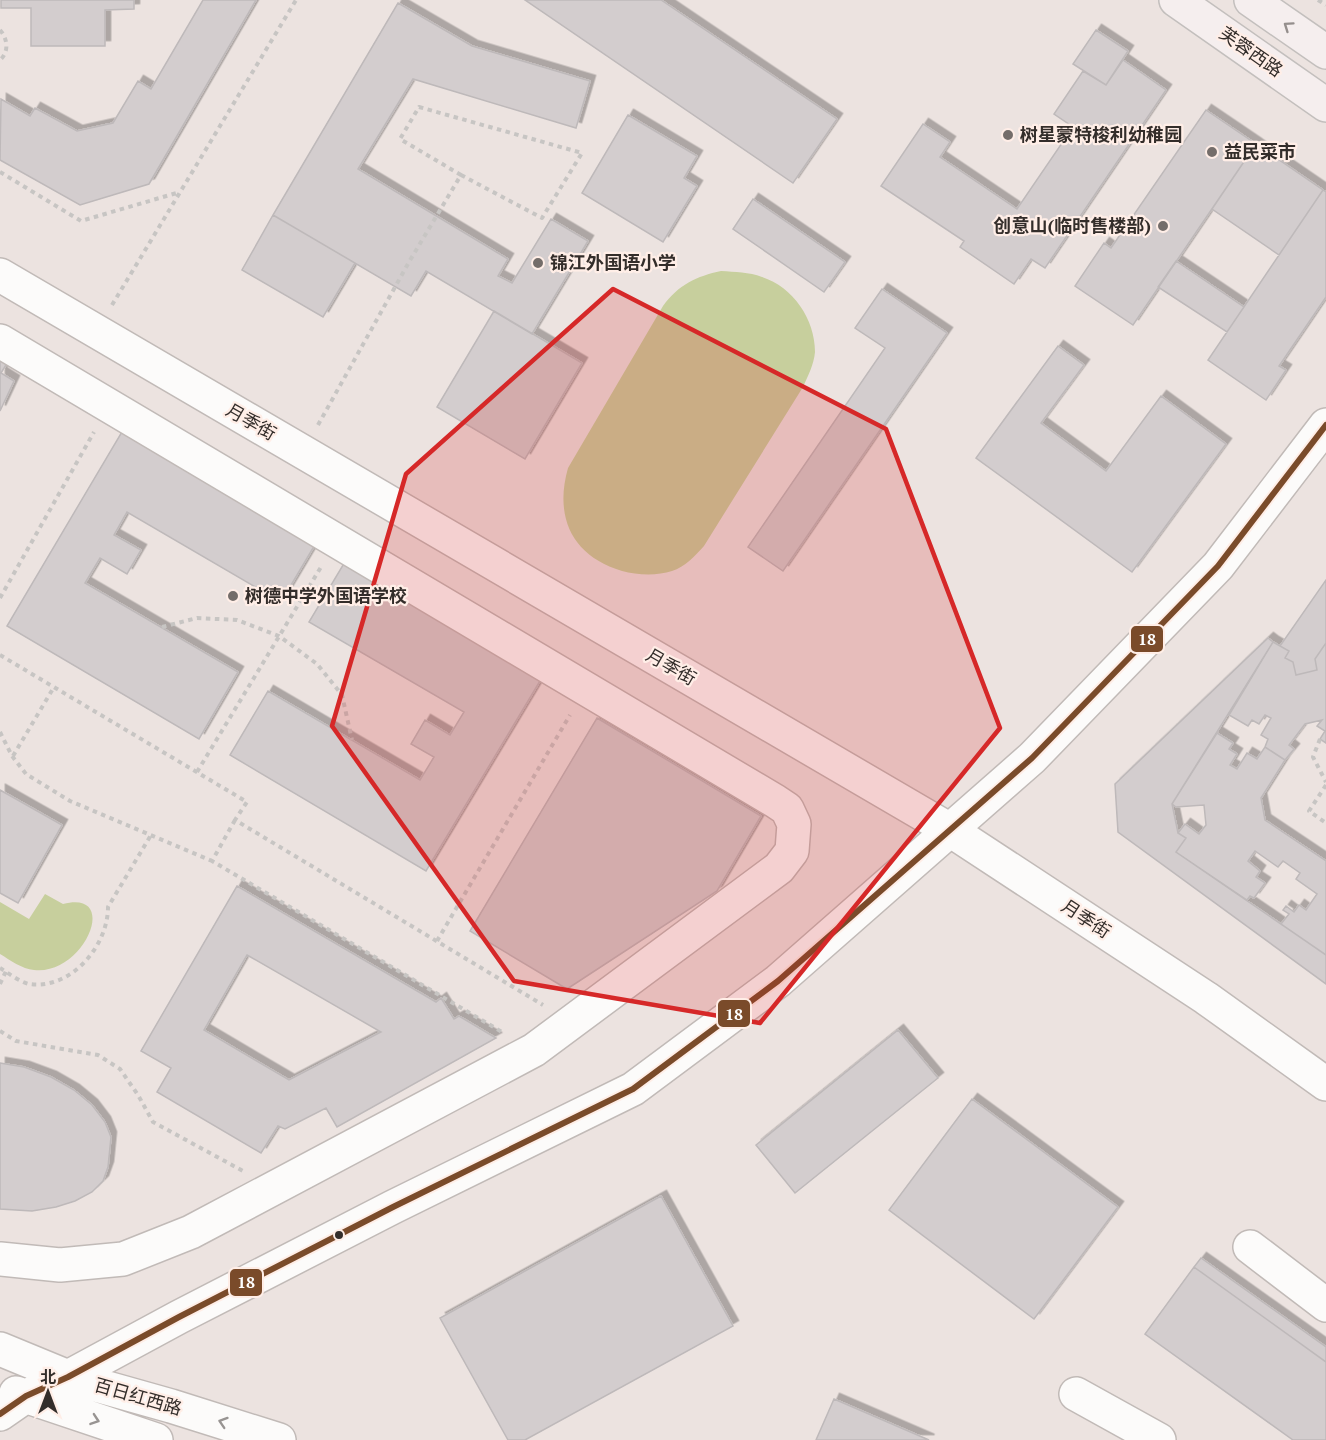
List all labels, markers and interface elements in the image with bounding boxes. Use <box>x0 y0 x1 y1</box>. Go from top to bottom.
street label: 芙蓉西路 <box>1215 21 1288 82</box>
one-way arrow <box>1284 22 1295 33</box>
place label: 树星蒙特梭利幼稚园 <box>1020 122 1182 146</box>
marker: 树星蒙特梭利幼稚园 <box>1001 128 1015 142</box>
place label: 益民菜市 <box>1224 139 1296 163</box>
marker: 益民菜市 <box>1205 145 1219 159</box>
place label: 创意山(临时售楼部) <box>994 213 1151 237</box>
marker: 创意山(临时售楼部) <box>1156 219 1170 233</box>
place label: 锦江外国语小学 <box>550 250 676 274</box>
marker: 锦江外国语小学 <box>531 256 545 270</box>
street label: 月季街 <box>222 397 281 445</box>
place label: 树德中学外国语学校 <box>245 583 407 607</box>
marker: 树德中学外国语学校 <box>226 589 240 603</box>
line badge: 18 <box>1130 625 1164 653</box>
text: 18 <box>1138 628 1156 650</box>
street label: 月季街 <box>642 642 701 690</box>
street label: 月季街 <box>1057 893 1116 943</box>
line badge: 18 <box>717 999 751 1028</box>
text: 18 <box>725 1003 743 1025</box>
unlabelled marker <box>333 1229 345 1241</box>
line badge: 18 <box>229 1268 263 1297</box>
text: 18 <box>237 1271 255 1293</box>
north arrow <box>18 1362 78 1422</box>
text: 北 <box>40 1366 56 1388</box>
street label: 百日红西路 <box>92 1372 185 1420</box>
one-way arrow <box>89 1412 100 1425</box>
one-way arrow <box>218 1417 229 1429</box>

